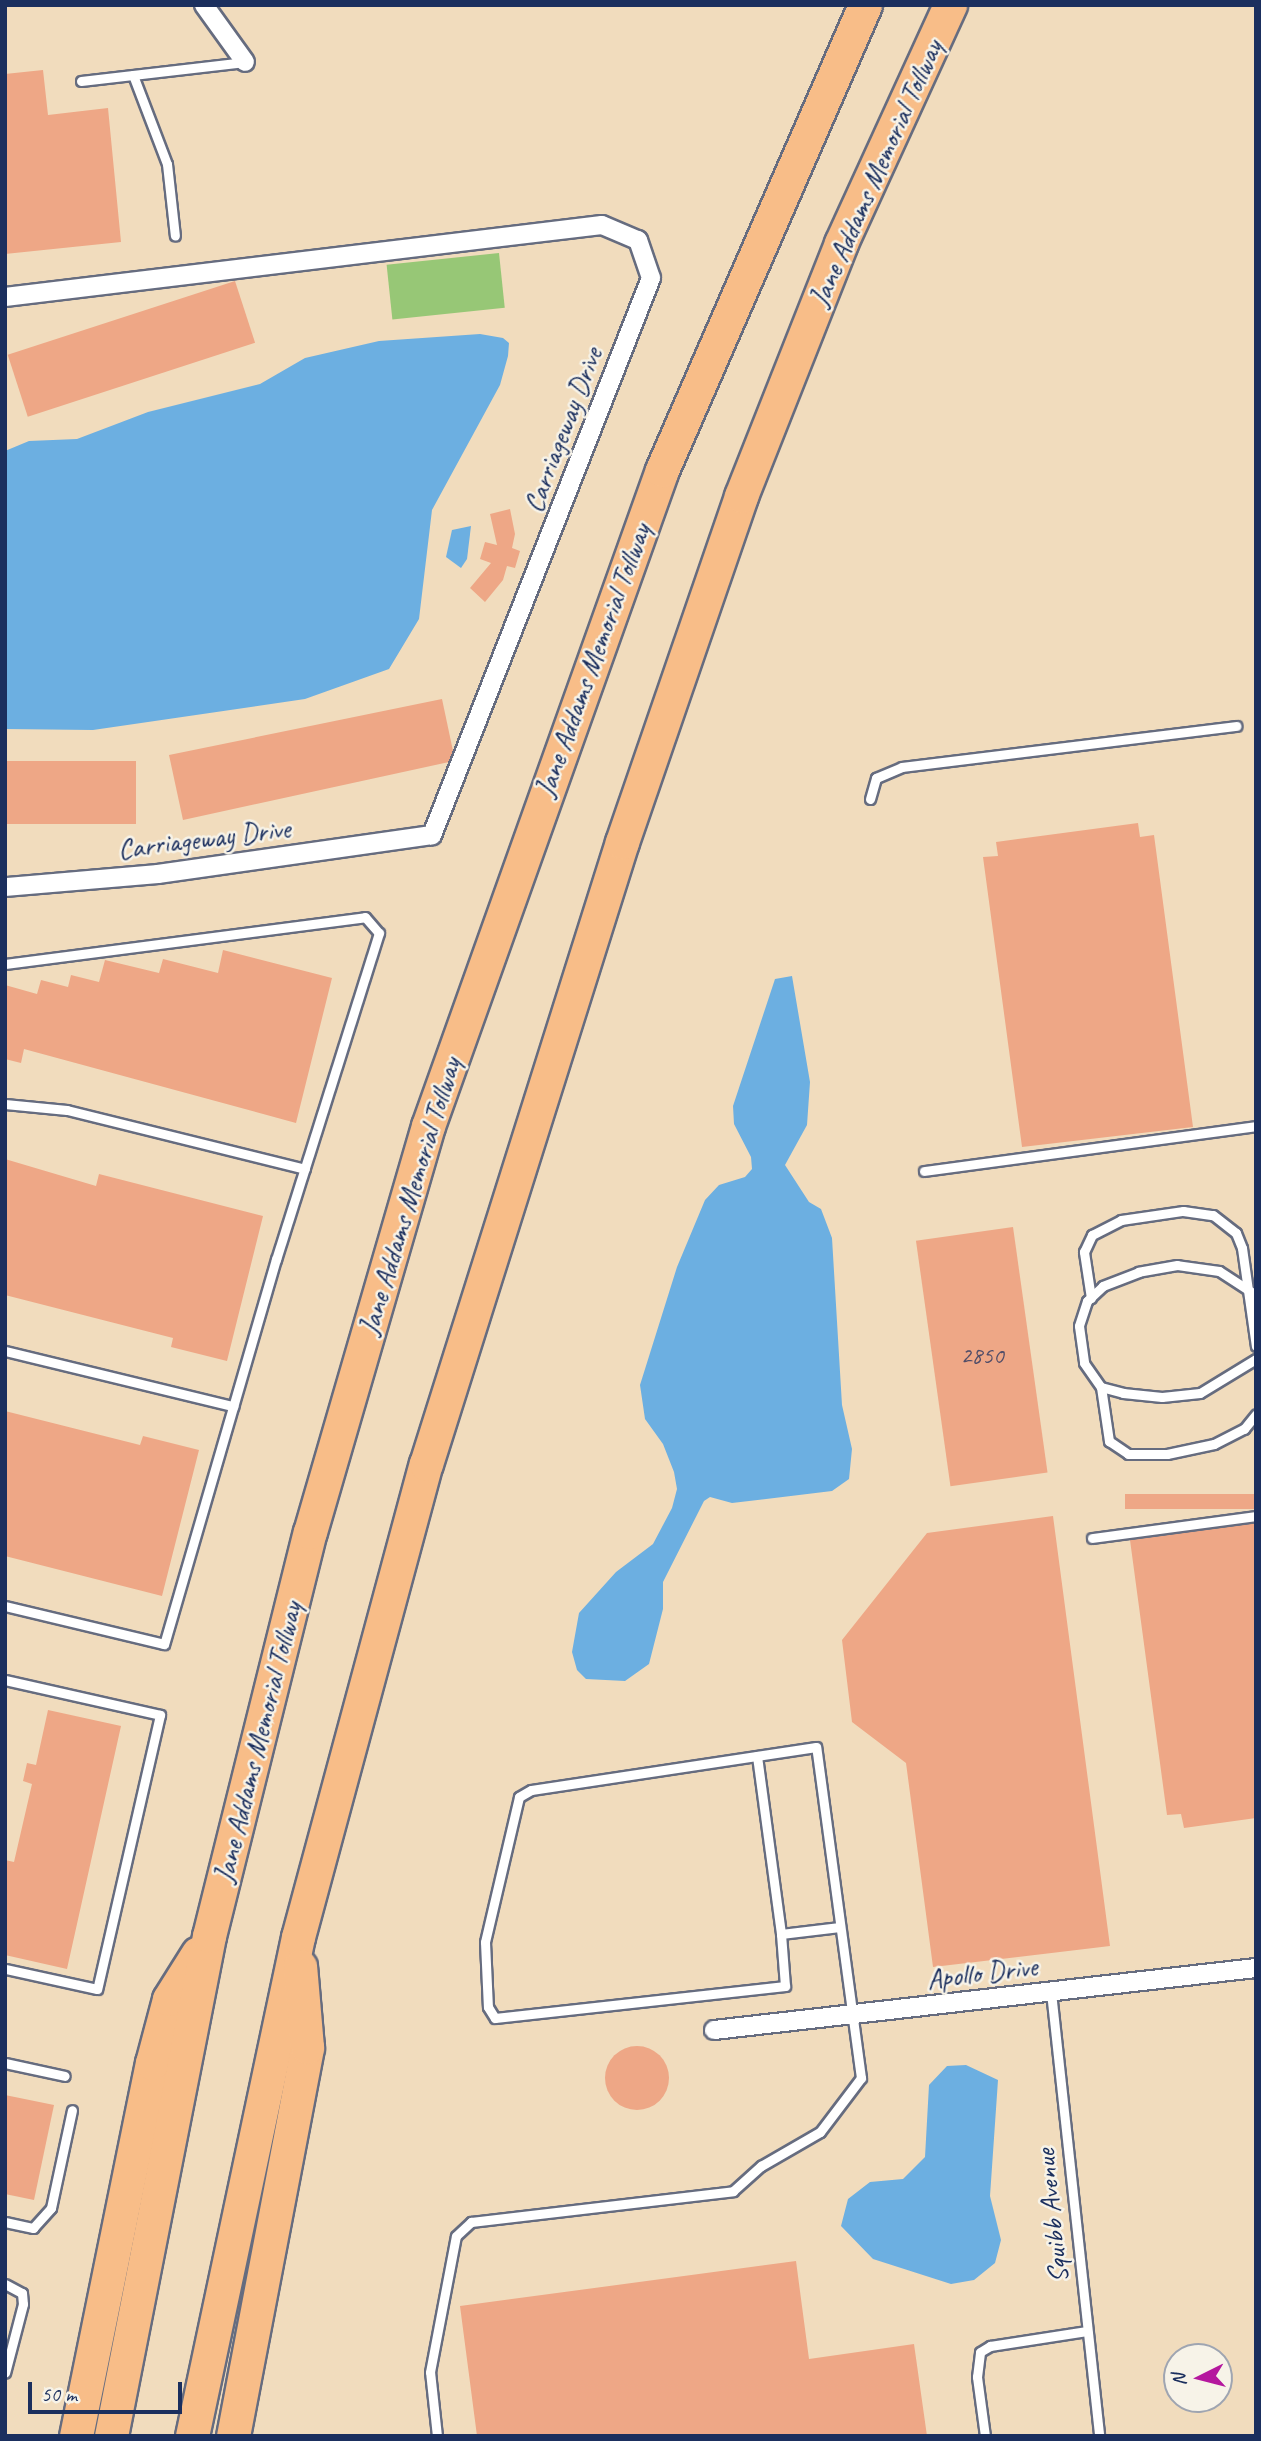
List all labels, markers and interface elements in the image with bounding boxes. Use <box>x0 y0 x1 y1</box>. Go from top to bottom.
street label: Jane Addams Memorial Tollway <box>802 35 950 311</box>
street label: Carriageway Drive <box>516 343 610 517</box>
street label: Jane Addams Memorial Tollway <box>528 519 658 801</box>
street label: Carriageway Drive <box>116 812 292 866</box>
street label: Jane Addams Memorial Tollway <box>352 1053 468 1339</box>
house number: 2850 <box>960 1342 1004 1370</box>
street label: Jane Addams Memorial Tollway <box>207 1598 309 1886</box>
street label: Apollo Drive <box>925 1950 1039 1996</box>
street label: Squibb Avenue <box>1028 2147 1076 2285</box>
north arrow <box>1163 2343 1233 2413</box>
scale bar <box>32 2368 186 2412</box>
text: N <box>1167 2373 1192 2387</box>
text: 50 m <box>41 2381 77 2407</box>

